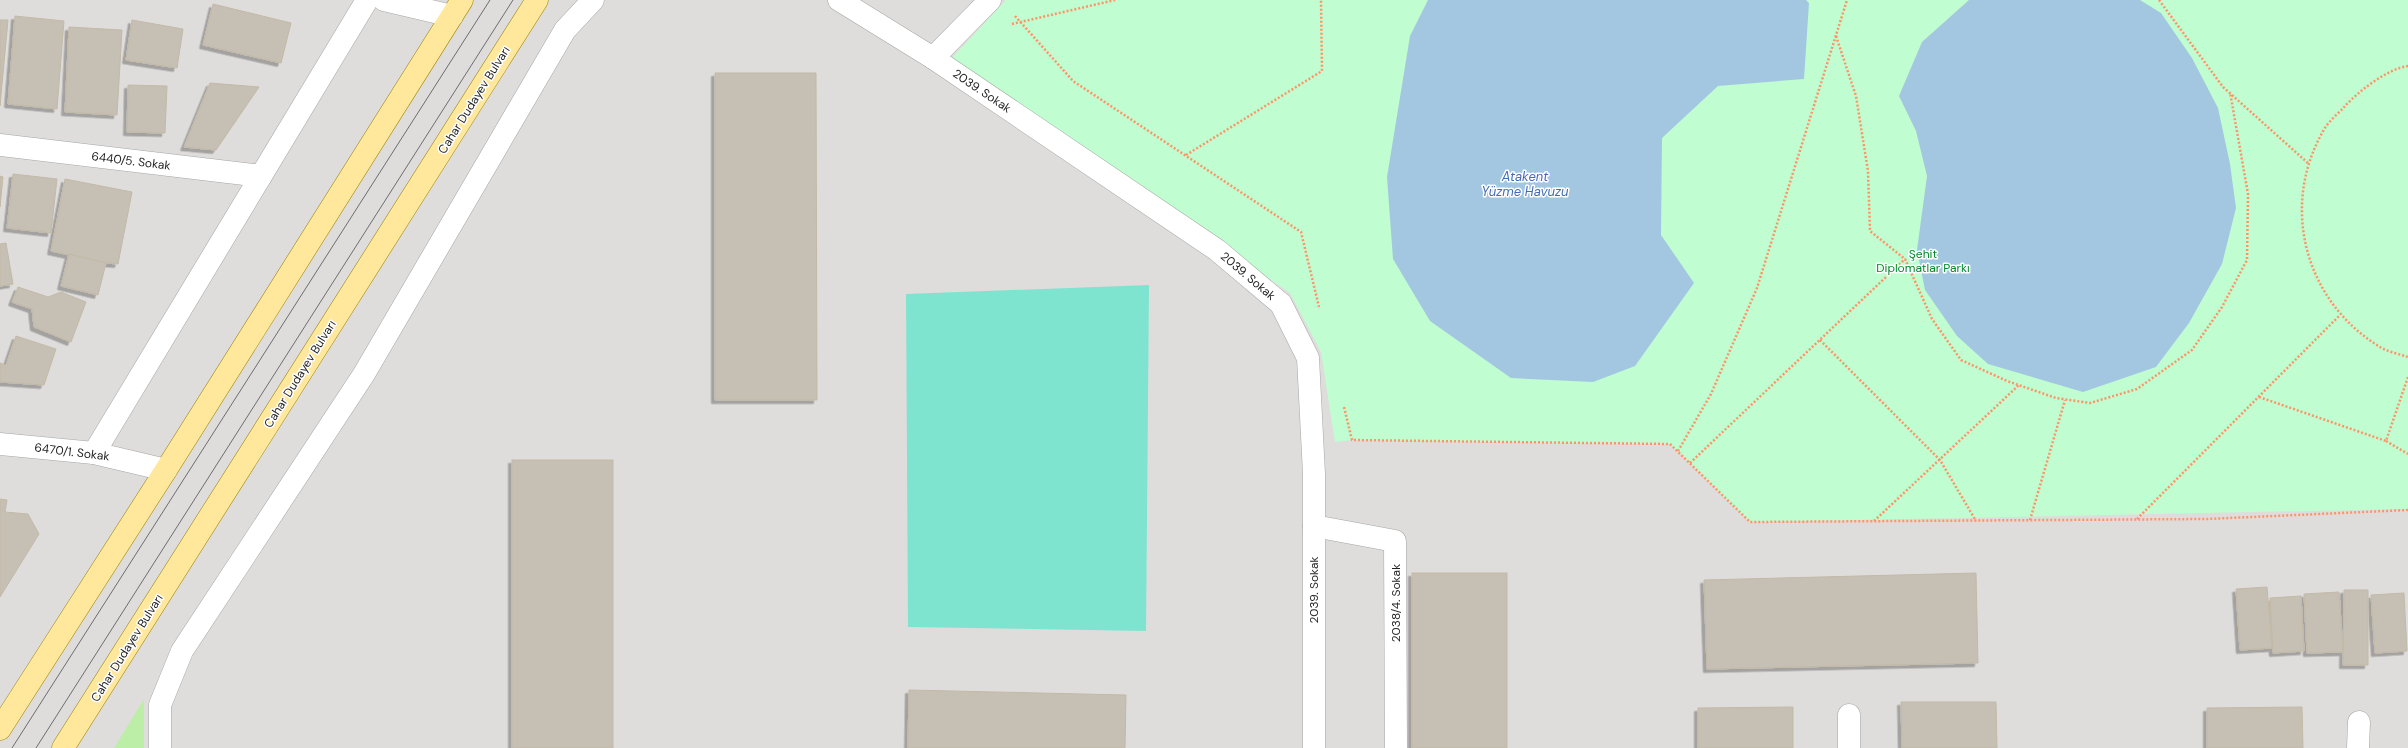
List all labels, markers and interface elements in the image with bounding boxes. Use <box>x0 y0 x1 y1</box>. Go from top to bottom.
street label: Cahar Dudayev Bulvarı <box>434 43 514 157</box>
street label: 2039. Sokak <box>950 66 1014 116</box>
street label: 6440/5. Sokak <box>90 148 172 174</box>
water label: Atakent Yüzme Havuzu <box>1481 168 1569 200</box>
park label: Şehit Diplomatlar Parkı <box>1876 246 1970 276</box>
street label: 2039. Sokak <box>1217 248 1279 304</box>
street label: Cahar Dudayev Bulvarı <box>260 317 340 431</box>
street label: 6470/1. Sokak <box>34 439 110 465</box>
street label: 2039. Sokak <box>1306 556 1322 624</box>
street label: 2038/4. Sokak <box>1388 564 1404 642</box>
street label: Cahar Dudayev Bulvarı <box>87 591 167 705</box>

